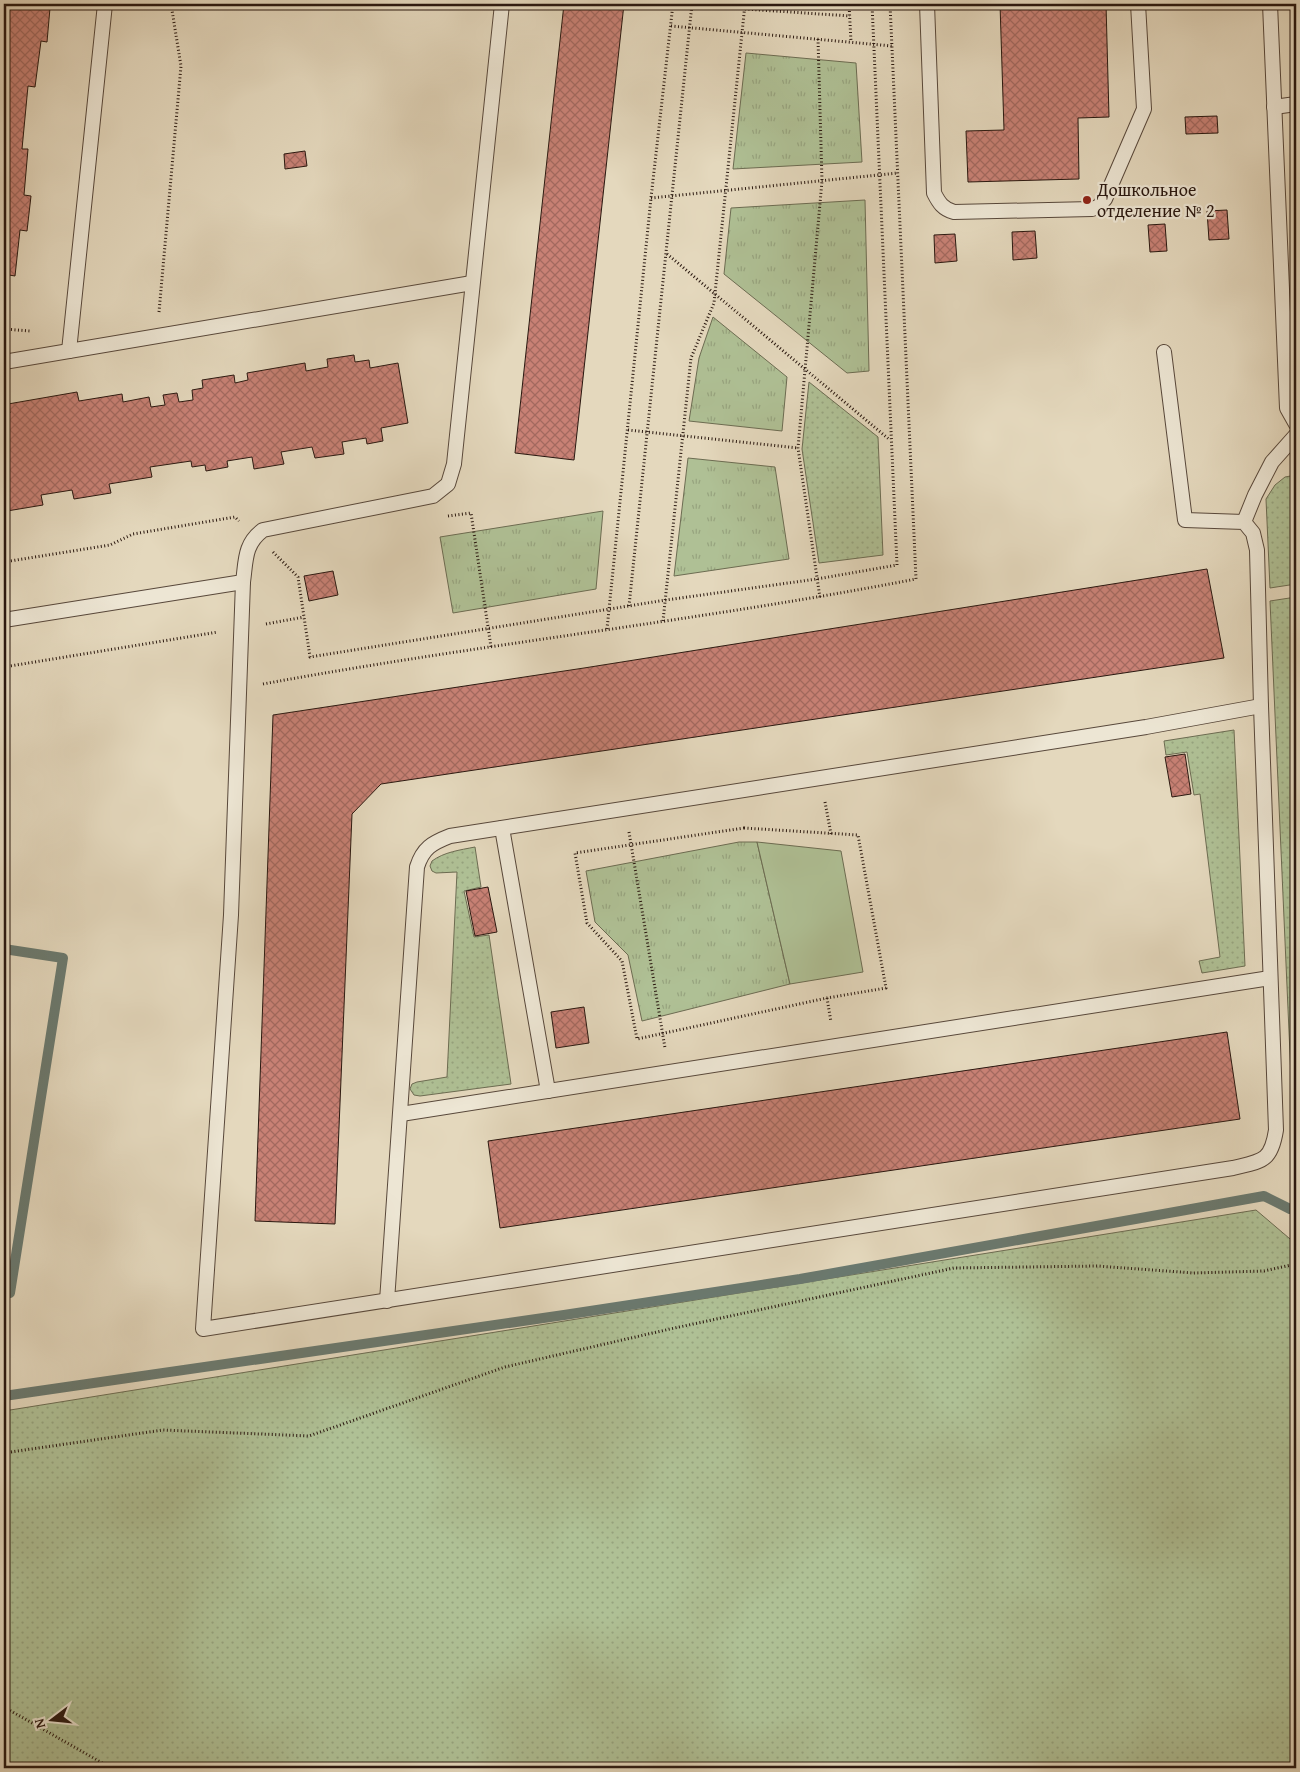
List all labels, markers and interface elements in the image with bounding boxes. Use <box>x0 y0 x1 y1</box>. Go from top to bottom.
place label: Дошкольное отделение № 2 <box>1096 176 1215 224</box>
marker: Дошкольное отделение № 2 <box>1081 194 1093 206</box>
north arrow <box>28 1694 78 1744</box>
text: N <box>28 1716 50 1731</box>

